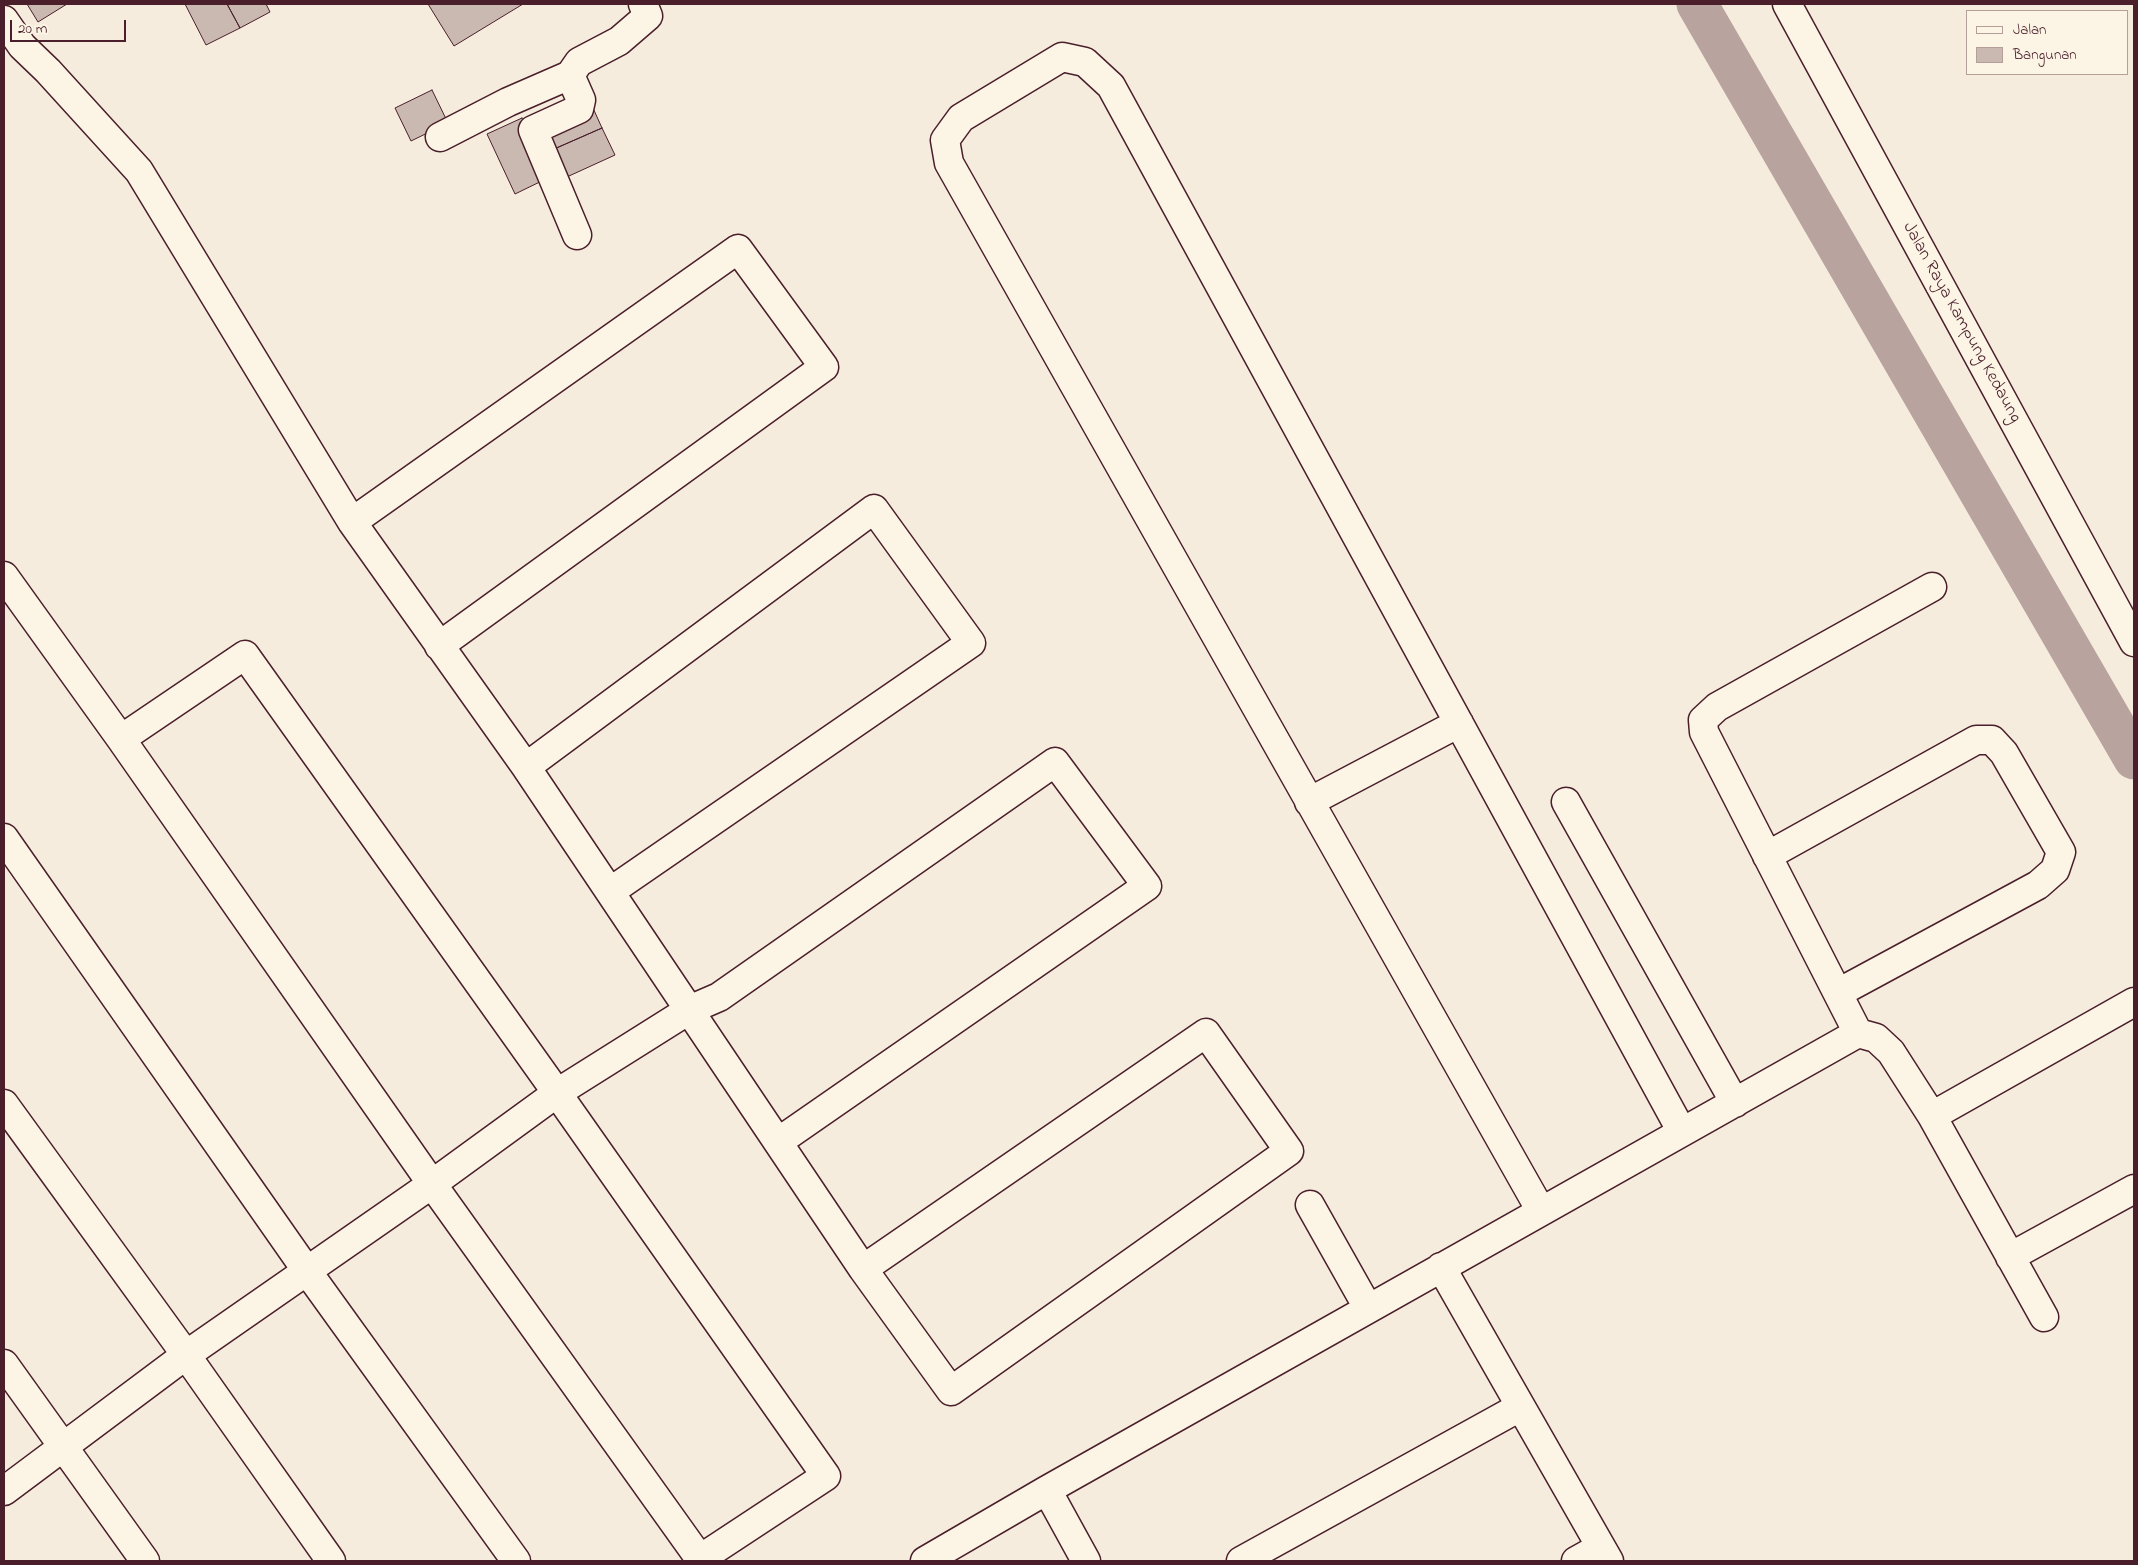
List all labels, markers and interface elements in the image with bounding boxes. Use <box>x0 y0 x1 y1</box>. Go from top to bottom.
scale bar <box>12 10 129 42</box>
legend <box>1966 10 2128 75</box>
text: 20 m <box>18 18 47 40</box>
text: Jalan <box>2013 19 2046 41</box>
text: Bangunan <box>2013 44 2077 66</box>
street label: Jalan Raya Kampung Kedaung <box>1897 219 2025 427</box>

